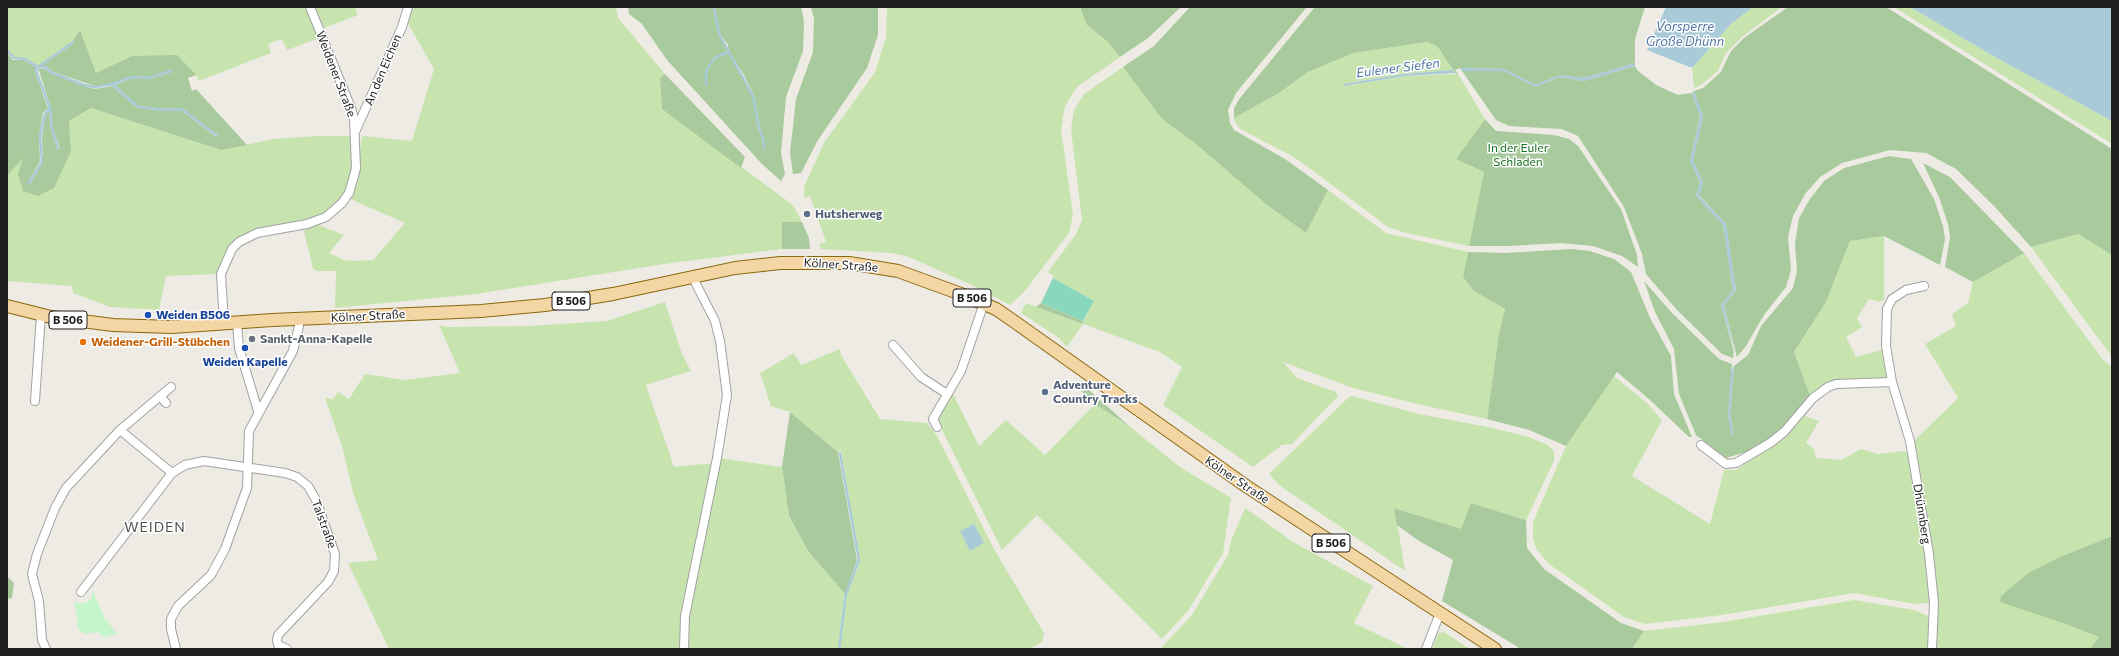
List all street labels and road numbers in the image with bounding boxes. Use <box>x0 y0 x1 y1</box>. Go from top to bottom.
street label: Weidener Straße <box>313 29 359 119</box>
street label: An den Eichen <box>362 32 404 108</box>
street label: Kölner Straße <box>803 255 879 275</box>
road number: B 506 <box>953 289 991 307</box>
road number: B 506 <box>552 292 590 310</box>
street label: Kölner Straße <box>330 307 406 325</box>
road number: B 506 <box>49 311 87 329</box>
street label: Kölner Straße <box>1202 453 1272 507</box>
street label: Dhünnberg <box>1910 483 1934 545</box>
street label: Talstraße <box>309 498 339 550</box>
road number: B 506 <box>1312 534 1350 552</box>

